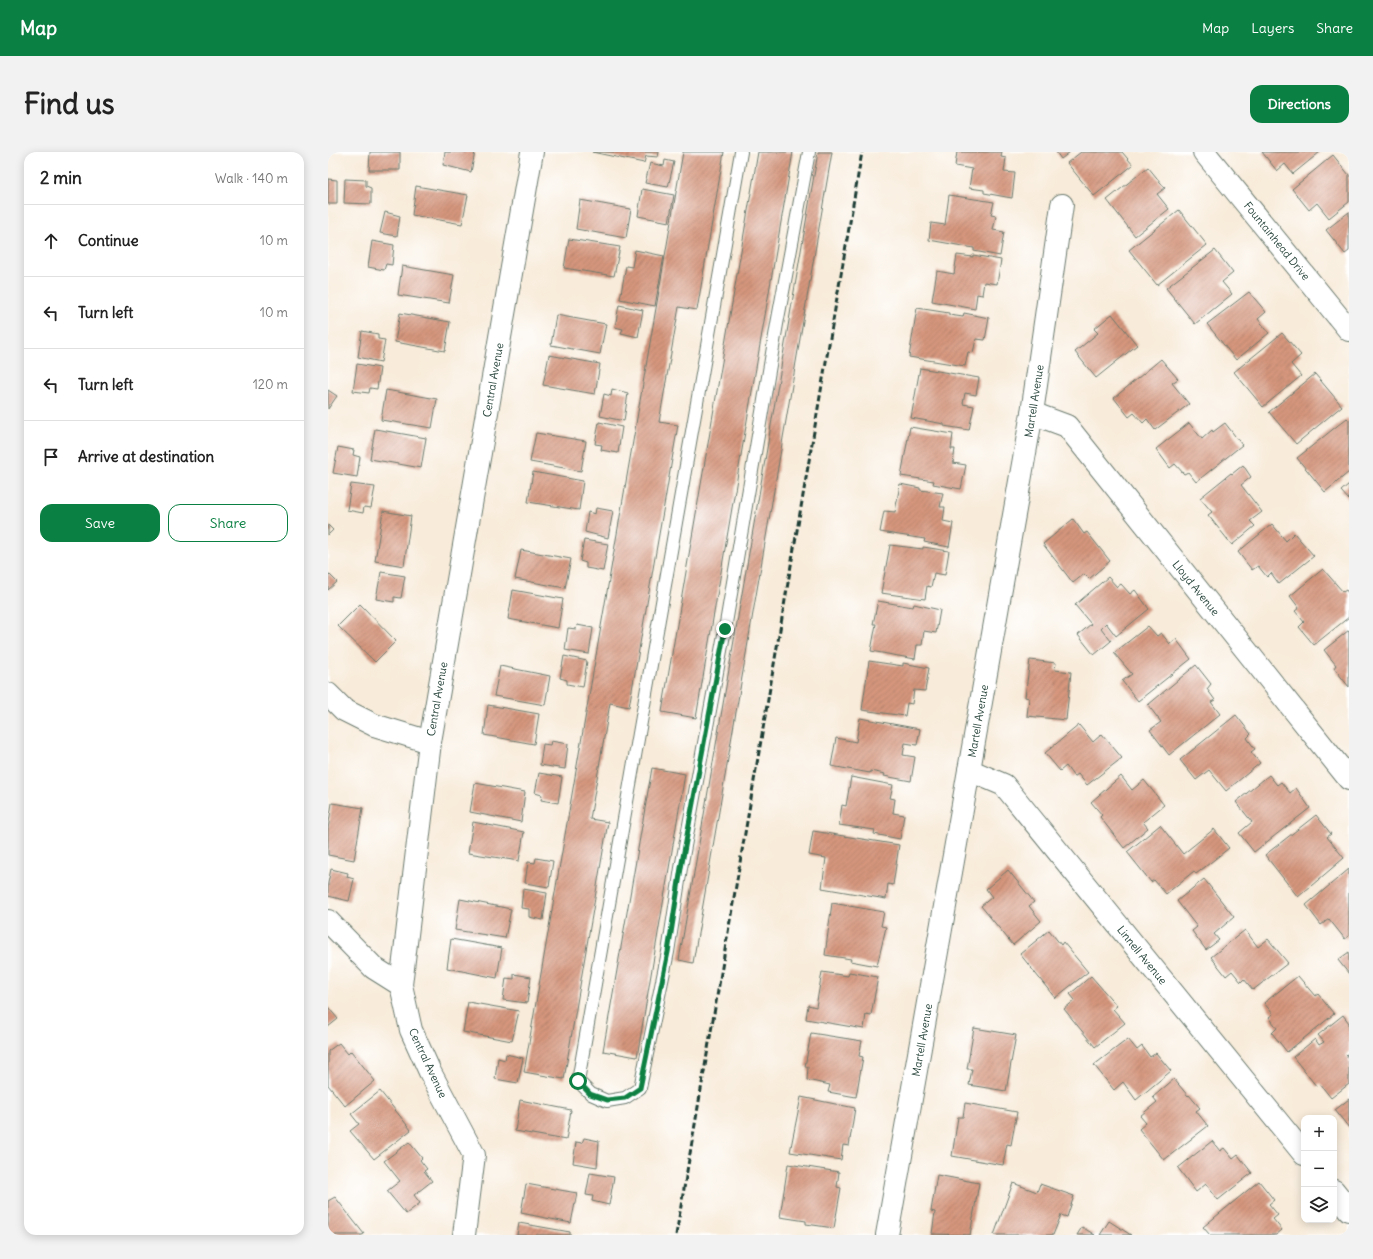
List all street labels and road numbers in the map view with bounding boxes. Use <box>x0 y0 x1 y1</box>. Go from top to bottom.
street label: Fountainhead Drive <box>1241 199 1313 283</box>
street label: Central Avenue <box>480 342 506 418</box>
street label: Martell Avenue <box>1021 364 1047 438</box>
street label: Lloyd Avenue <box>1170 558 1223 618</box>
street label: Central Avenue <box>424 661 450 737</box>
street label: Martell Avenue <box>965 684 991 758</box>
street label: Linnell Avenue <box>1114 923 1170 987</box>
street label: Martell Avenue <box>909 1003 935 1077</box>
street label: Central Avenue <box>406 1026 450 1100</box>

